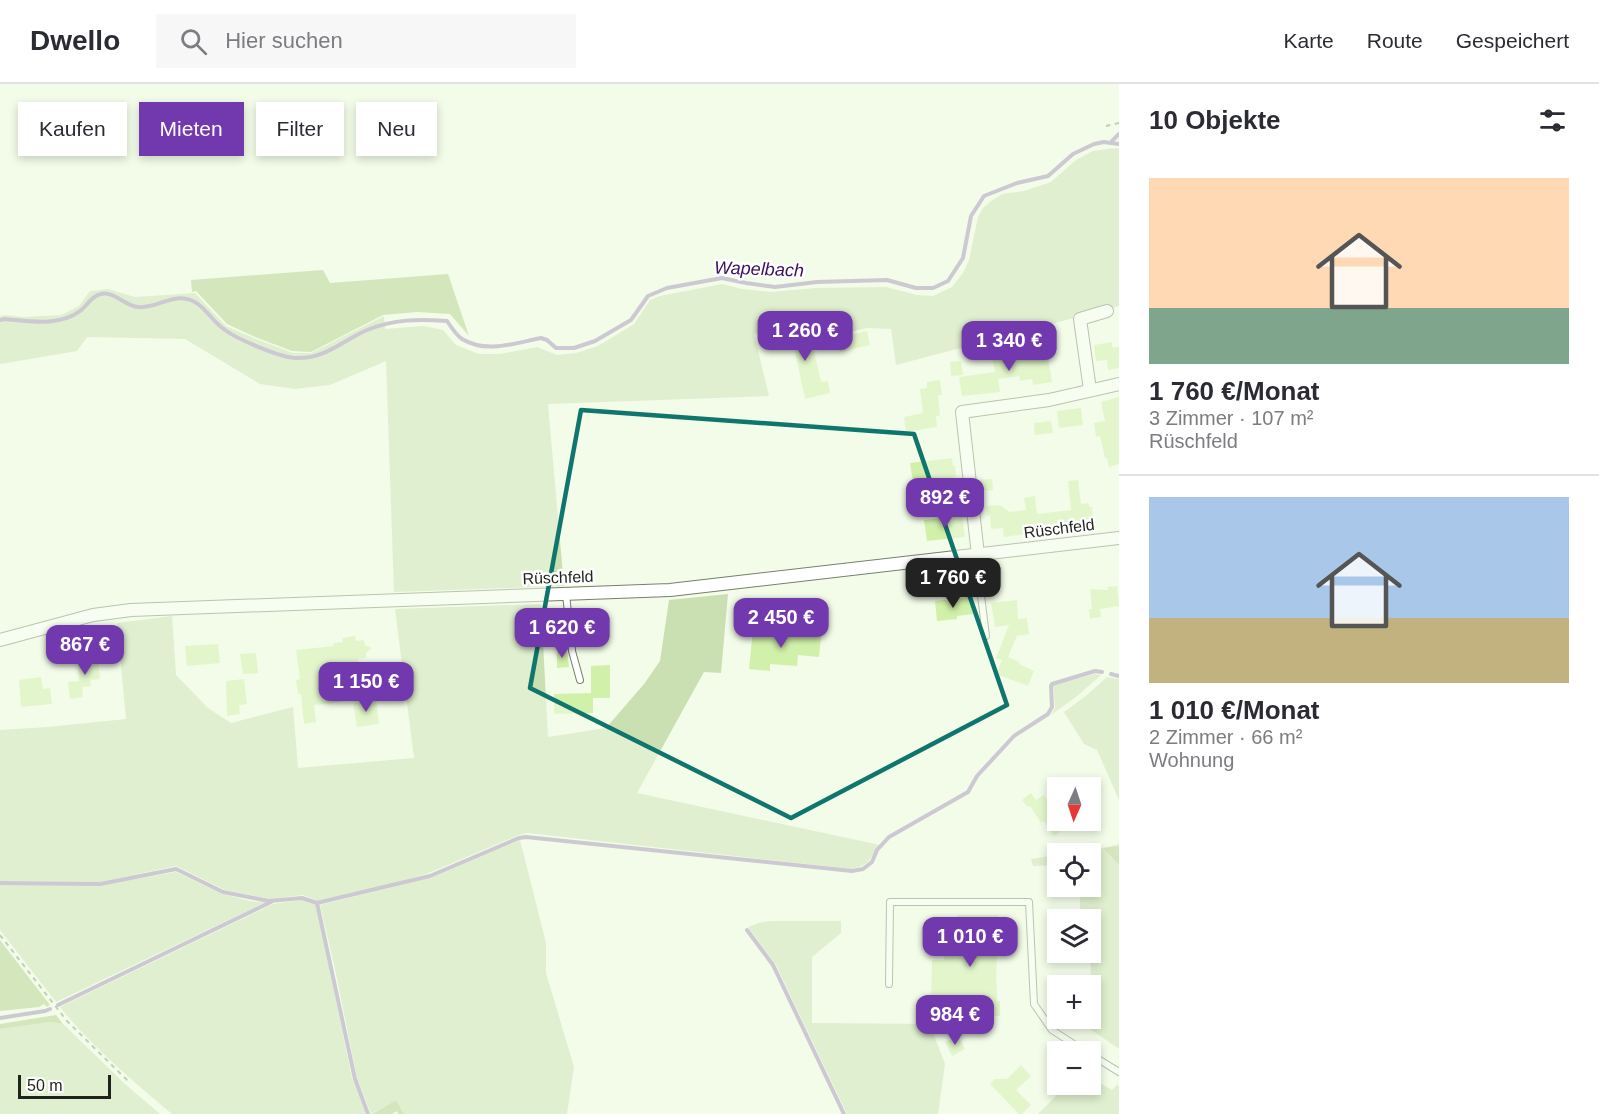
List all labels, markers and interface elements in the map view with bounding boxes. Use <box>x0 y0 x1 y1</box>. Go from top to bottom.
search box <box>156 14 576 68</box>
text: Dwello <box>30 25 120 56</box>
icon: search <box>177 25 210 58</box>
text: Hier suchen <box>225 28 343 53</box>
text: Karte <box>1284 29 1334 52</box>
text: Route <box>1367 29 1423 52</box>
text: Gespeichert <box>1456 29 1569 52</box>
chip: Kaufen <box>18 102 127 156</box>
chip: Mieten <box>139 102 244 156</box>
chip: Filter <box>256 102 344 156</box>
chip: Neu <box>356 102 437 156</box>
icon: filters <box>1536 104 1569 137</box>
text: 10 Objekte <box>1149 105 1281 135</box>
icon: home <box>1305 217 1413 325</box>
water label: Wapelbach <box>714 257 804 281</box>
pin: 1 260 € <box>750 311 860 362</box>
text: 1 260 € <box>772 319 838 341</box>
pin: 1 340 € <box>954 321 1064 372</box>
text: 1 340 € <box>976 329 1042 351</box>
text: 1 760 €/Monat <box>1149 376 1320 406</box>
text: 3 Zimmer · 107 m² <box>1149 407 1313 429</box>
text: Rüschfeld <box>1149 430 1238 452</box>
pin: 892 € <box>903 478 987 529</box>
text: 892 € <box>920 486 970 508</box>
street label: Rüschfeld <box>1023 516 1095 541</box>
icon: home <box>1305 536 1413 644</box>
pin: 1 760 € <box>898 558 1008 609</box>
text: 1 760 € <box>920 566 986 588</box>
street label: Rüschfeld <box>522 568 594 587</box>
pin: 2 450 € <box>726 598 836 649</box>
text: 2 450 € <box>748 606 814 628</box>
pin: 1 620 € <box>507 608 617 659</box>
text: 1 620 € <box>529 616 595 638</box>
pin: 867 € <box>43 625 127 676</box>
text: 867 € <box>60 633 110 655</box>
pin: 1 150 € <box>311 662 421 713</box>
text: 1 150 € <box>333 670 399 692</box>
text: 1 010 €/Monat <box>1149 695 1320 725</box>
text: 2 Zimmer · 66 m² <box>1149 726 1302 748</box>
text: Wohnung <box>1149 749 1234 771</box>
north arrow <box>1047 777 1101 831</box>
map controls <box>1047 777 1101 1095</box>
button: locate <box>1047 843 1101 897</box>
button: layers <box>1047 909 1101 963</box>
pin: 1 010 € <box>915 917 1025 968</box>
text: 1 010 € <box>937 925 1003 947</box>
button: + <box>1047 975 1101 1029</box>
pin: 984 € <box>913 995 997 1046</box>
text: 984 € <box>930 1003 980 1025</box>
button: − <box>1047 1041 1101 1095</box>
scale bar <box>18 1072 111 1100</box>
text: 50 m <box>27 1077 63 1094</box>

